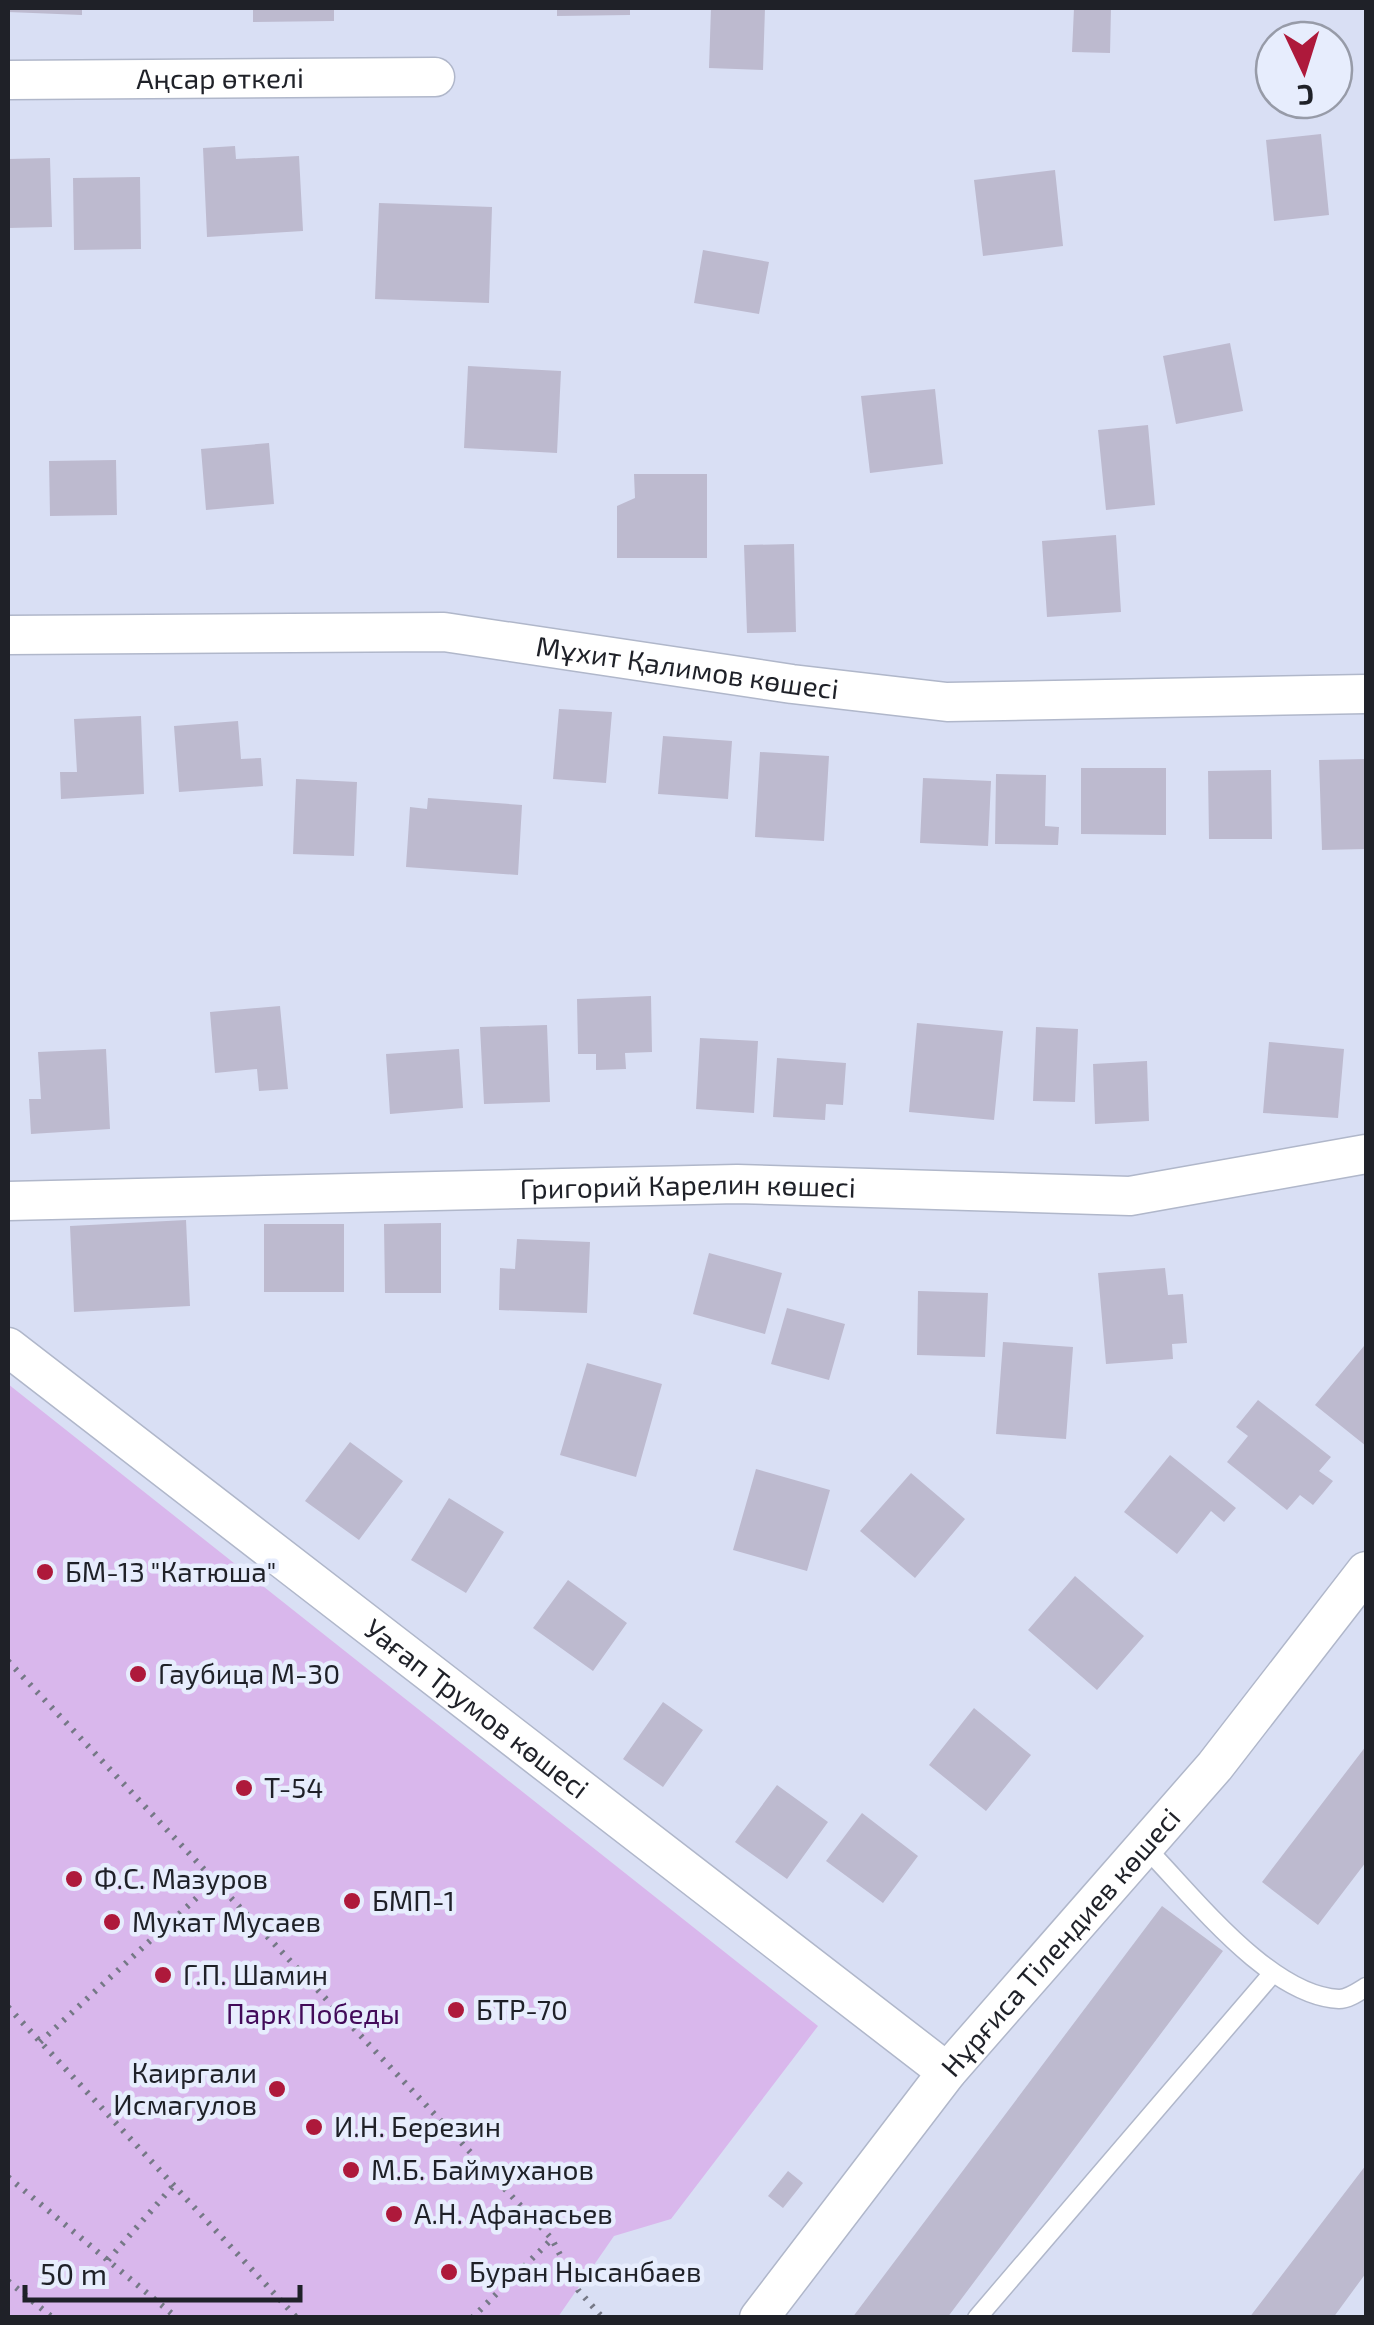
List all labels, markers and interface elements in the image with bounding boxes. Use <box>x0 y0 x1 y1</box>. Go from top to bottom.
north arrow <box>1254 20 1354 120</box>
street label: Аңсар өткелі <box>136 60 304 95</box>
text: С <box>1296 78 1315 113</box>
street label: Мұхит Қалимов көшесі <box>534 628 841 705</box>
street label: Григорий Карелин көшесі <box>519 1166 856 1205</box>
place label: БМ-13 "Катюша" <box>65 1554 276 1588</box>
marker: БМ-13 "Катюша" <box>34 1561 56 1583</box>
street label: Уағап Трумов көшесі <box>358 1611 596 1805</box>
place label: Гаубица М-30 <box>158 1656 340 1690</box>
marker: Гаубица М-30 <box>127 1663 149 1685</box>
place label: Т-54 <box>264 1770 324 1804</box>
marker: Т-54 <box>233 1777 255 1799</box>
street label: Нұрғиса Тілендиев көшесі <box>933 1800 1187 2083</box>
place label: Ф.С. Мазуров <box>94 1861 268 1895</box>
marker: Ф.С. Мазуров <box>63 1868 85 1890</box>
place label: БМП-1 <box>372 1883 455 1917</box>
marker: БМП-1 <box>341 1890 363 1912</box>
place label: Мукат Мусаев <box>132 1904 321 1938</box>
marker: Мукат Мусаев <box>101 1911 123 1933</box>
place label: Г.П. Шамин <box>183 1957 328 1991</box>
marker: Г.П. Шамин <box>152 1964 174 1986</box>
place label: БТР-70 <box>476 1992 568 2026</box>
park label: Парк Победы <box>226 1996 400 2030</box>
marker: БТР-70 <box>445 1999 467 2021</box>
place label: Каиргали Исмагулов <box>113 2055 257 2121</box>
marker: Каиргали Исмагулов <box>266 2078 288 2100</box>
place label: И.Н. Березин <box>334 2109 501 2143</box>
marker: И.Н. Березин <box>303 2116 325 2138</box>
place label: М.Б. Баймуханов <box>371 2152 594 2186</box>
marker: М.Б. Баймуханов <box>340 2159 362 2181</box>
place label: А.Н. Афанасьев <box>414 2196 613 2230</box>
marker: А.Н. Афанасьев <box>383 2203 405 2225</box>
scale bar <box>25 2240 300 2302</box>
place label: Буран Нысанбаев <box>469 2254 701 2288</box>
text: 50 m <box>40 2255 107 2291</box>
marker: Буран Нысанбаев <box>438 2261 460 2283</box>

